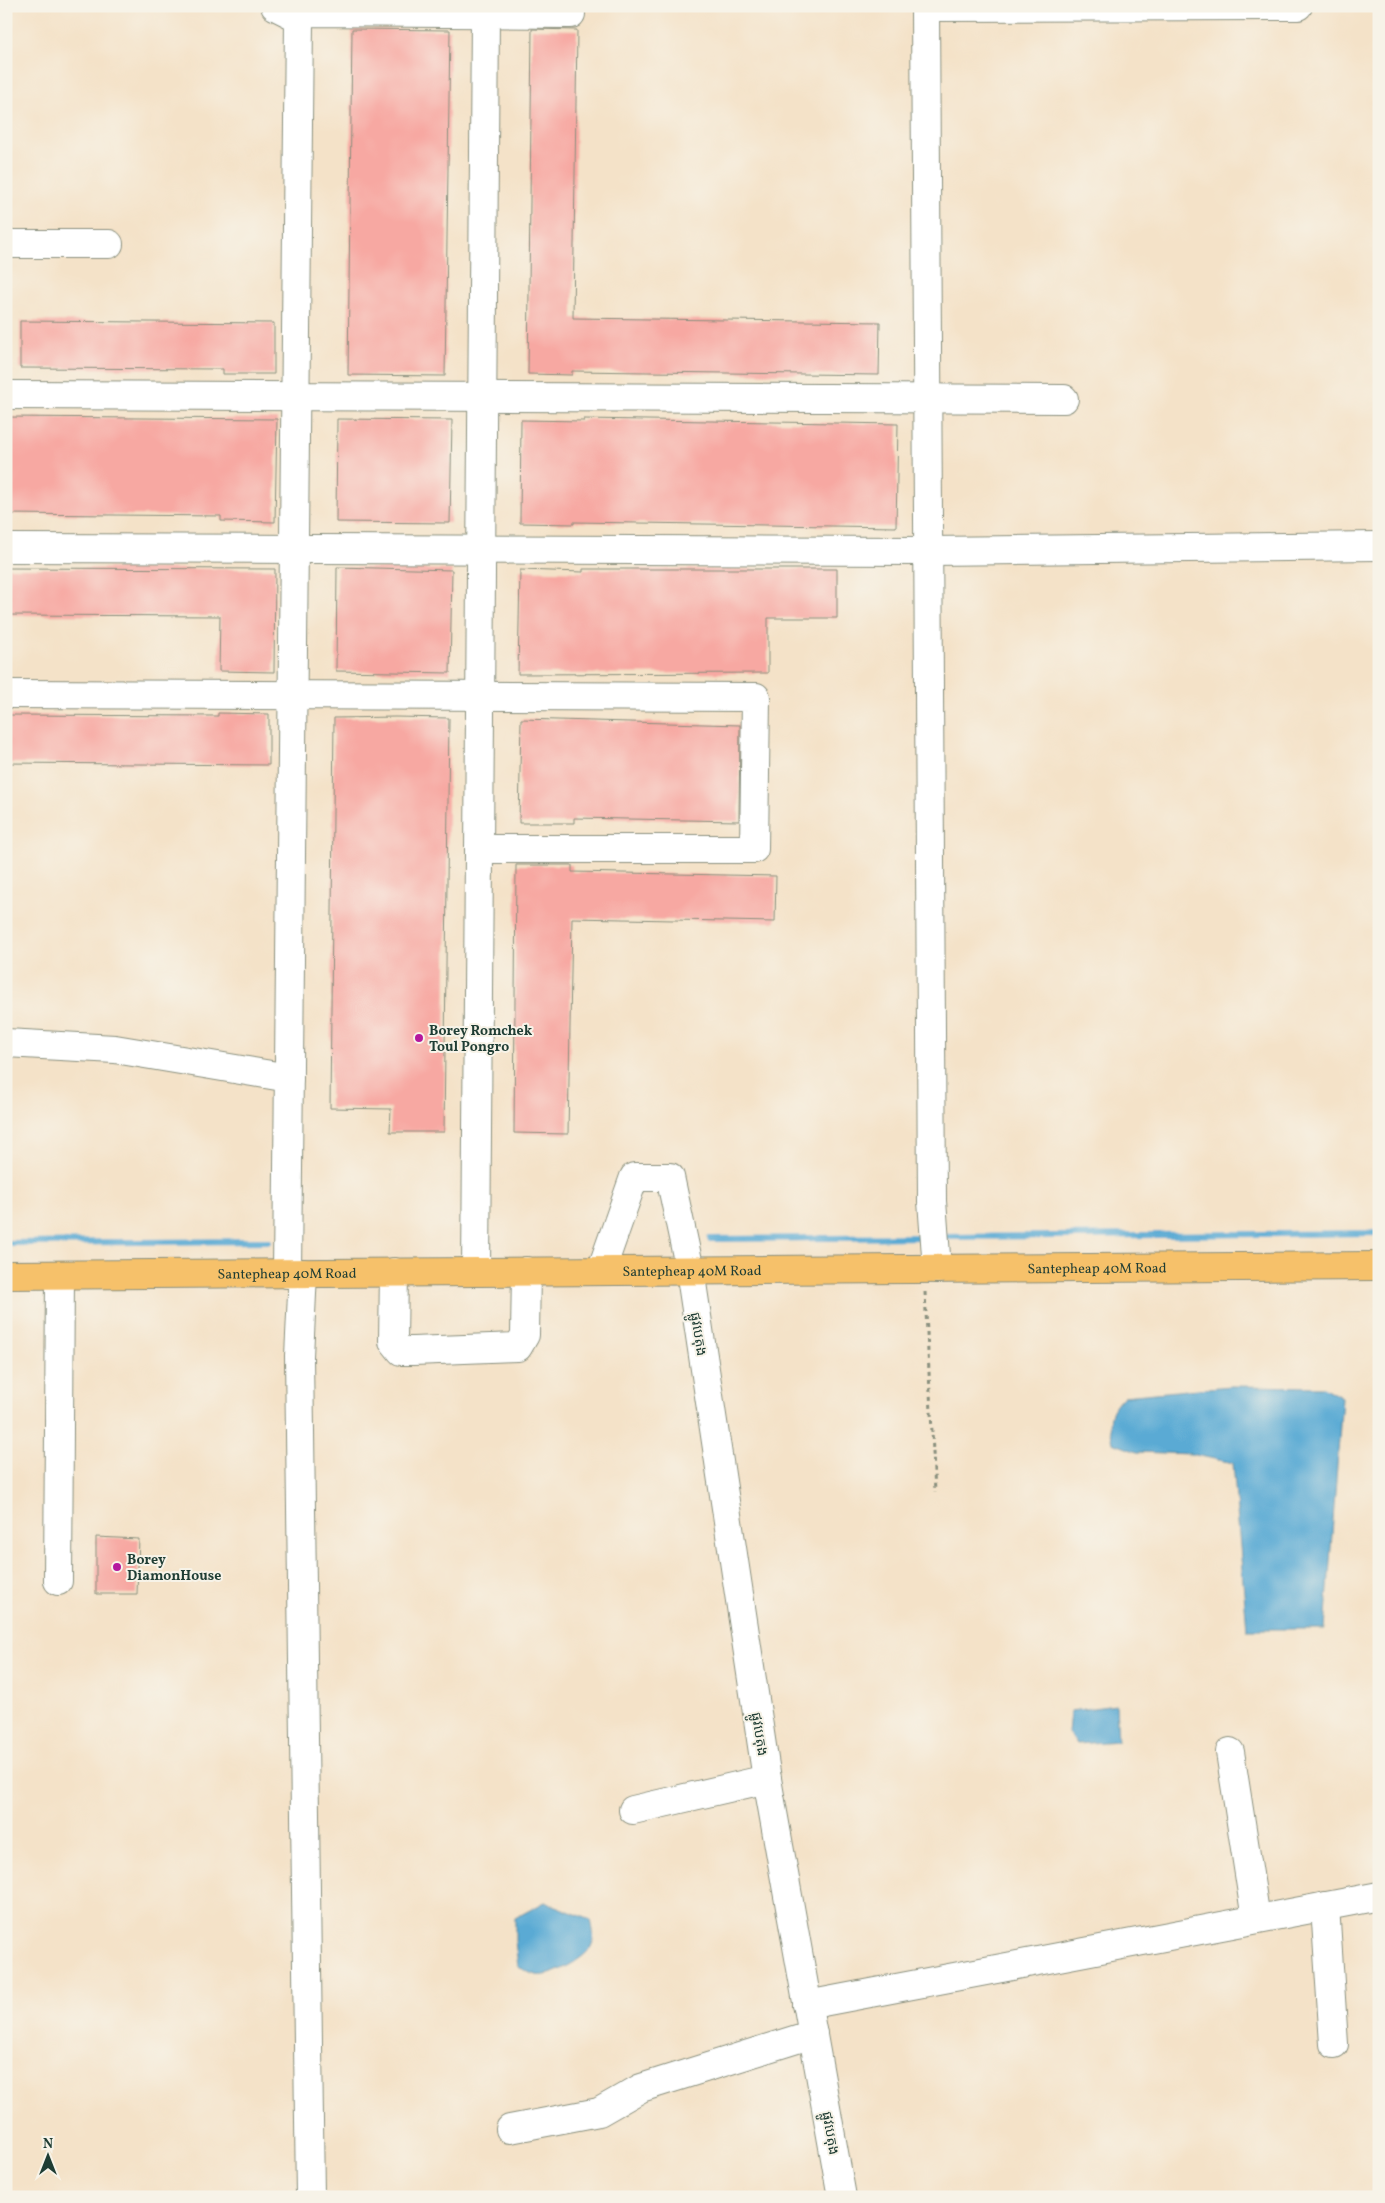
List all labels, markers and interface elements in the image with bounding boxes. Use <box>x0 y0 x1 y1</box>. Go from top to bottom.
place label: Borey Romchek Toul Pongro <box>429 1022 533 1057</box>
marker: Borey Romchek Toul Pongro <box>413 1032 425 1044</box>
street label: Santepheap 40M Road <box>1027 1259 1167 1279</box>
street label: Santepheap 40M Road <box>622 1262 762 1282</box>
street label: Santepheap 40M Road <box>217 1265 357 1285</box>
street label: ផ្លូវបេតុង <box>684 1311 710 1358</box>
place label: Borey DiamonHouse <box>127 1551 221 1586</box>
marker: Borey DiamonHouse <box>111 1561 123 1573</box>
street label: ផ្លូវបេតុង <box>745 1711 771 1758</box>
street label: ផ្លូវបេតុង <box>815 2110 843 2157</box>
north arrow <box>22 2130 72 2180</box>
text: N <box>43 2135 53 2154</box>

